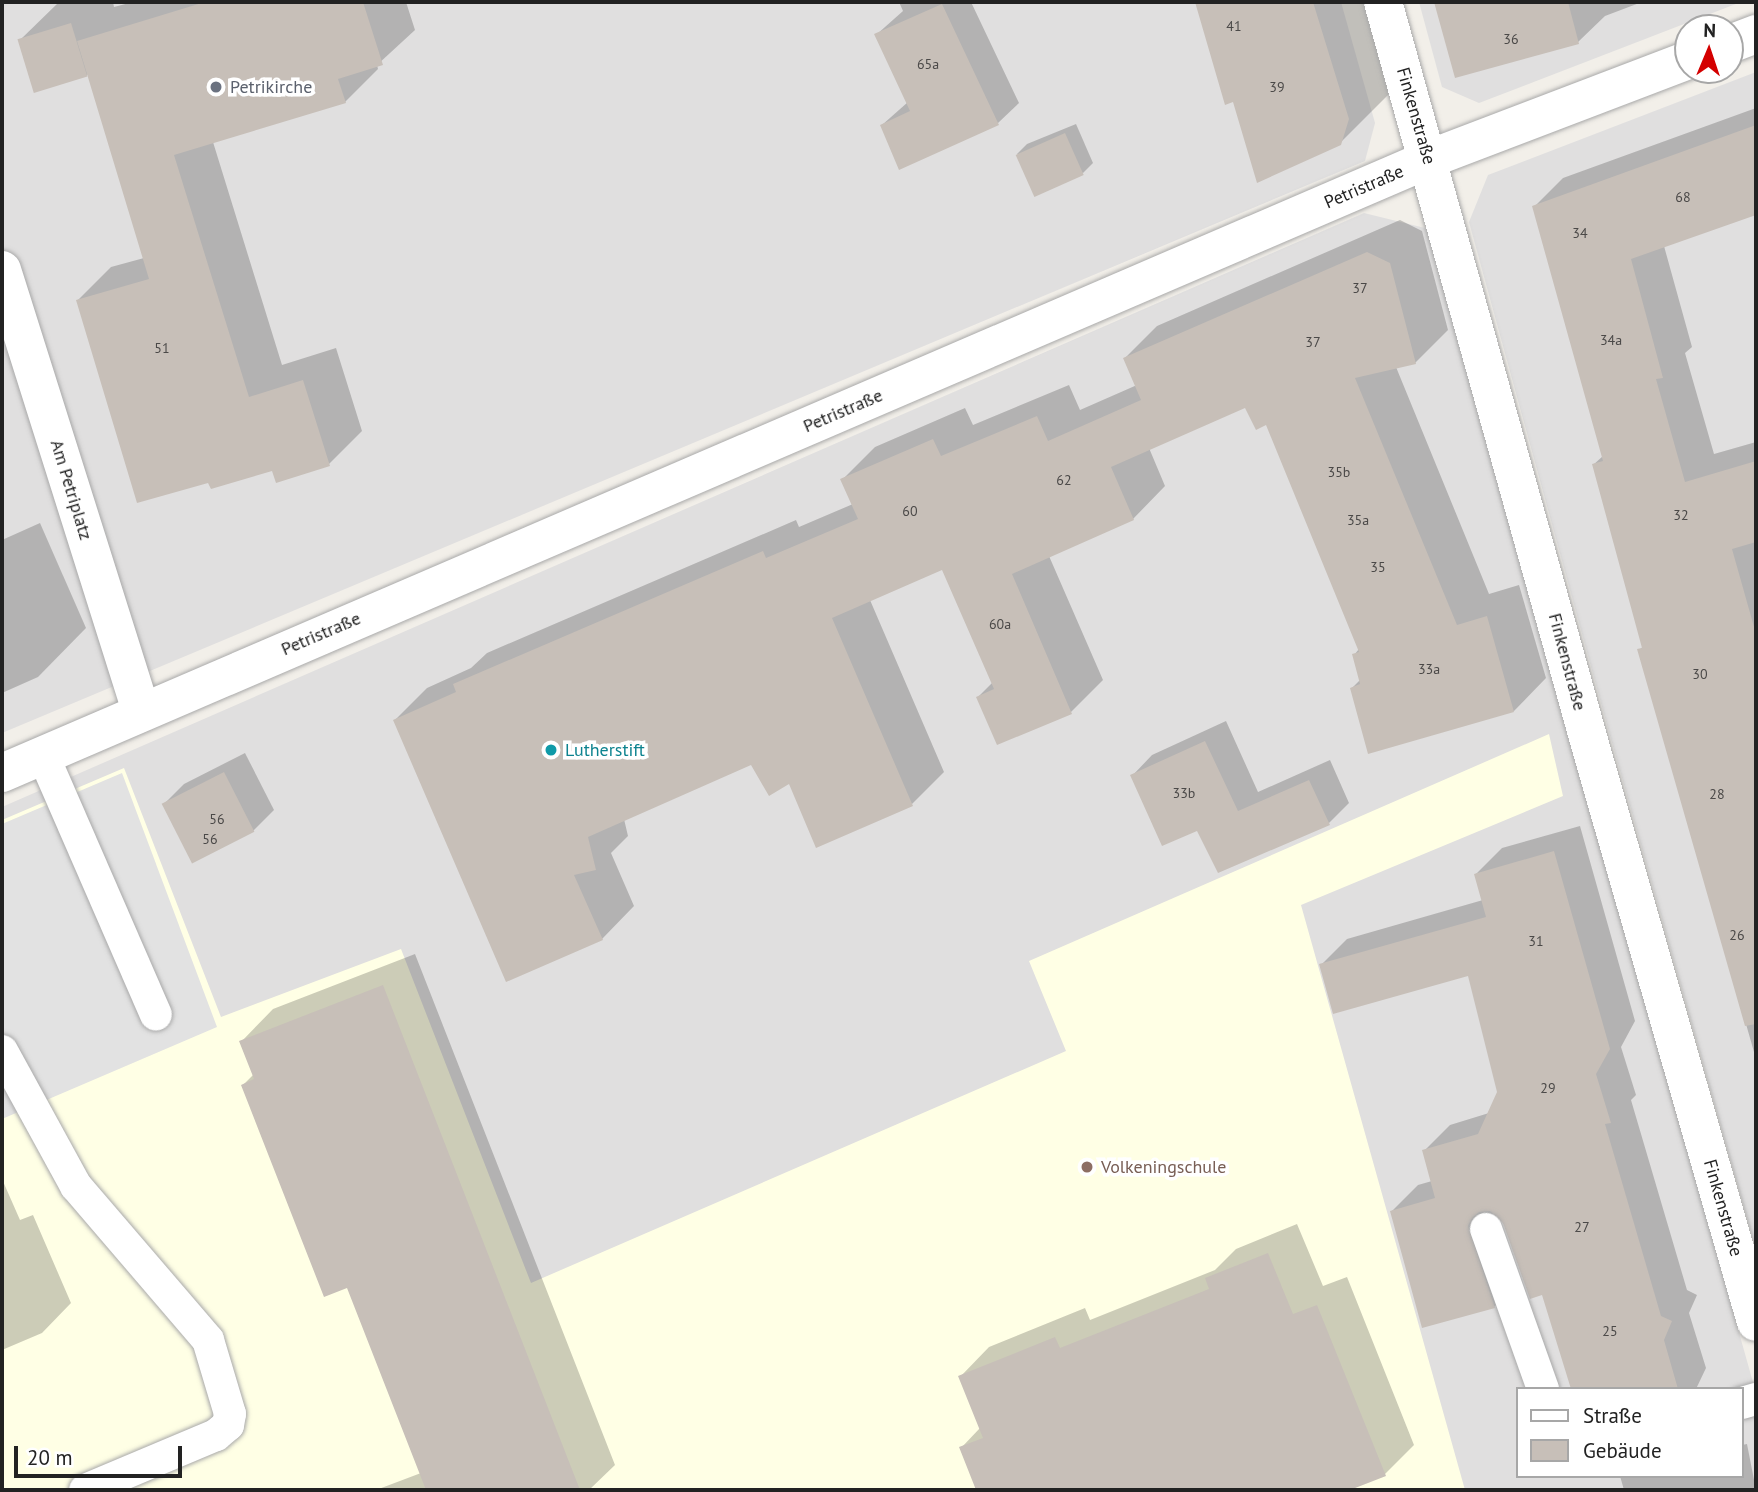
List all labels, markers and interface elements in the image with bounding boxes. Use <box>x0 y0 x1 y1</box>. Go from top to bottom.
north arrow <box>1674 14 1744 84</box>
house number: 41 <box>1226 18 1242 34</box>
text: N <box>1703 18 1716 42</box>
house number: 36 <box>1503 31 1519 47</box>
house number: 65a <box>917 56 939 72</box>
street label: Finkenstraße <box>1392 65 1440 167</box>
place label: Petrikirche <box>230 76 312 98</box>
marker: Petrikirche <box>208 79 224 95</box>
house number: 39 <box>1269 79 1285 95</box>
street label: Petristraße <box>1321 161 1407 213</box>
house number: 68 <box>1675 189 1691 205</box>
house number: 34 <box>1572 225 1588 241</box>
house number: 37 <box>1352 280 1368 296</box>
house number: 34a <box>1600 332 1622 348</box>
house number: 37 <box>1305 334 1321 350</box>
house number: 51 <box>154 340 170 356</box>
street label: Petristraße <box>800 385 886 437</box>
street label: Am Petriplatz <box>46 437 96 543</box>
house number: 35b <box>1328 464 1350 480</box>
house number: 62 <box>1056 472 1072 488</box>
house number: 60 <box>902 503 918 519</box>
house number: 32 <box>1673 507 1689 523</box>
house number: 35a <box>1347 512 1369 528</box>
house number: 35 <box>1370 559 1386 575</box>
street label: Petristraße <box>278 608 364 660</box>
street label: Finkenstraße <box>1544 611 1590 713</box>
house number: 60a <box>989 616 1011 632</box>
house number: 33a <box>1418 661 1440 677</box>
house number: 30 <box>1692 666 1708 682</box>
place label: Lutherstift <box>565 739 645 761</box>
marker: Lutherstift <box>543 742 559 758</box>
house number: 33b <box>1173 785 1195 801</box>
house number: 28 <box>1709 786 1725 802</box>
house number: 56 <box>209 811 225 827</box>
house number: 56 <box>202 831 218 847</box>
house number: 26 <box>1729 927 1745 943</box>
house number: 31 <box>1528 933 1544 949</box>
house number: 29 <box>1540 1080 1556 1096</box>
place label: Volkeningschule <box>1101 1156 1226 1178</box>
street label: Finkenstraße <box>1699 1157 1747 1259</box>
marker: Volkeningschule <box>1079 1159 1095 1175</box>
house number: 27 <box>1574 1219 1590 1235</box>
house number: 25 <box>1602 1323 1618 1339</box>
legend <box>1516 1387 1744 1478</box>
text: Straße <box>1583 1402 1642 1429</box>
scale bar <box>18 1432 186 1476</box>
text: Gebäude <box>1583 1437 1662 1464</box>
text: 20 m <box>27 1444 73 1471</box>

